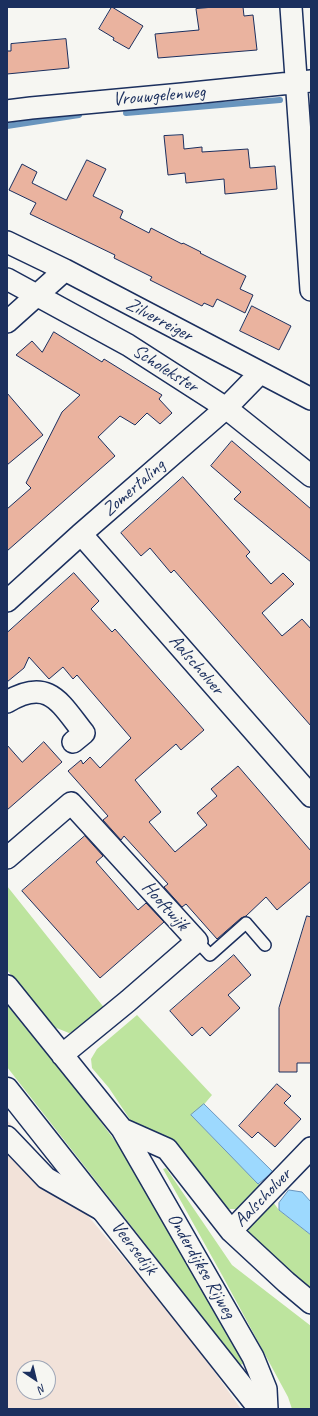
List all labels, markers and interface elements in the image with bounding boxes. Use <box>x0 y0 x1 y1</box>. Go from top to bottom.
street label: Vrouwgelenweg <box>112 81 206 111</box>
street label: Zilverreiger <box>122 293 196 347</box>
street label: Scholekster <box>128 340 202 398</box>
street label: Zomertaling <box>98 455 170 521</box>
street label: Aalscholver <box>164 630 228 700</box>
street label: Hooftwijk <box>137 876 193 936</box>
street label: Aalscholver <box>230 1164 296 1232</box>
street label: Onderdijkse Rijweg <box>162 1209 240 1323</box>
street label: Veersedijk <box>106 1216 162 1280</box>
north arrow <box>16 1360 56 1400</box>
text: N <box>36 1381 49 1397</box>

